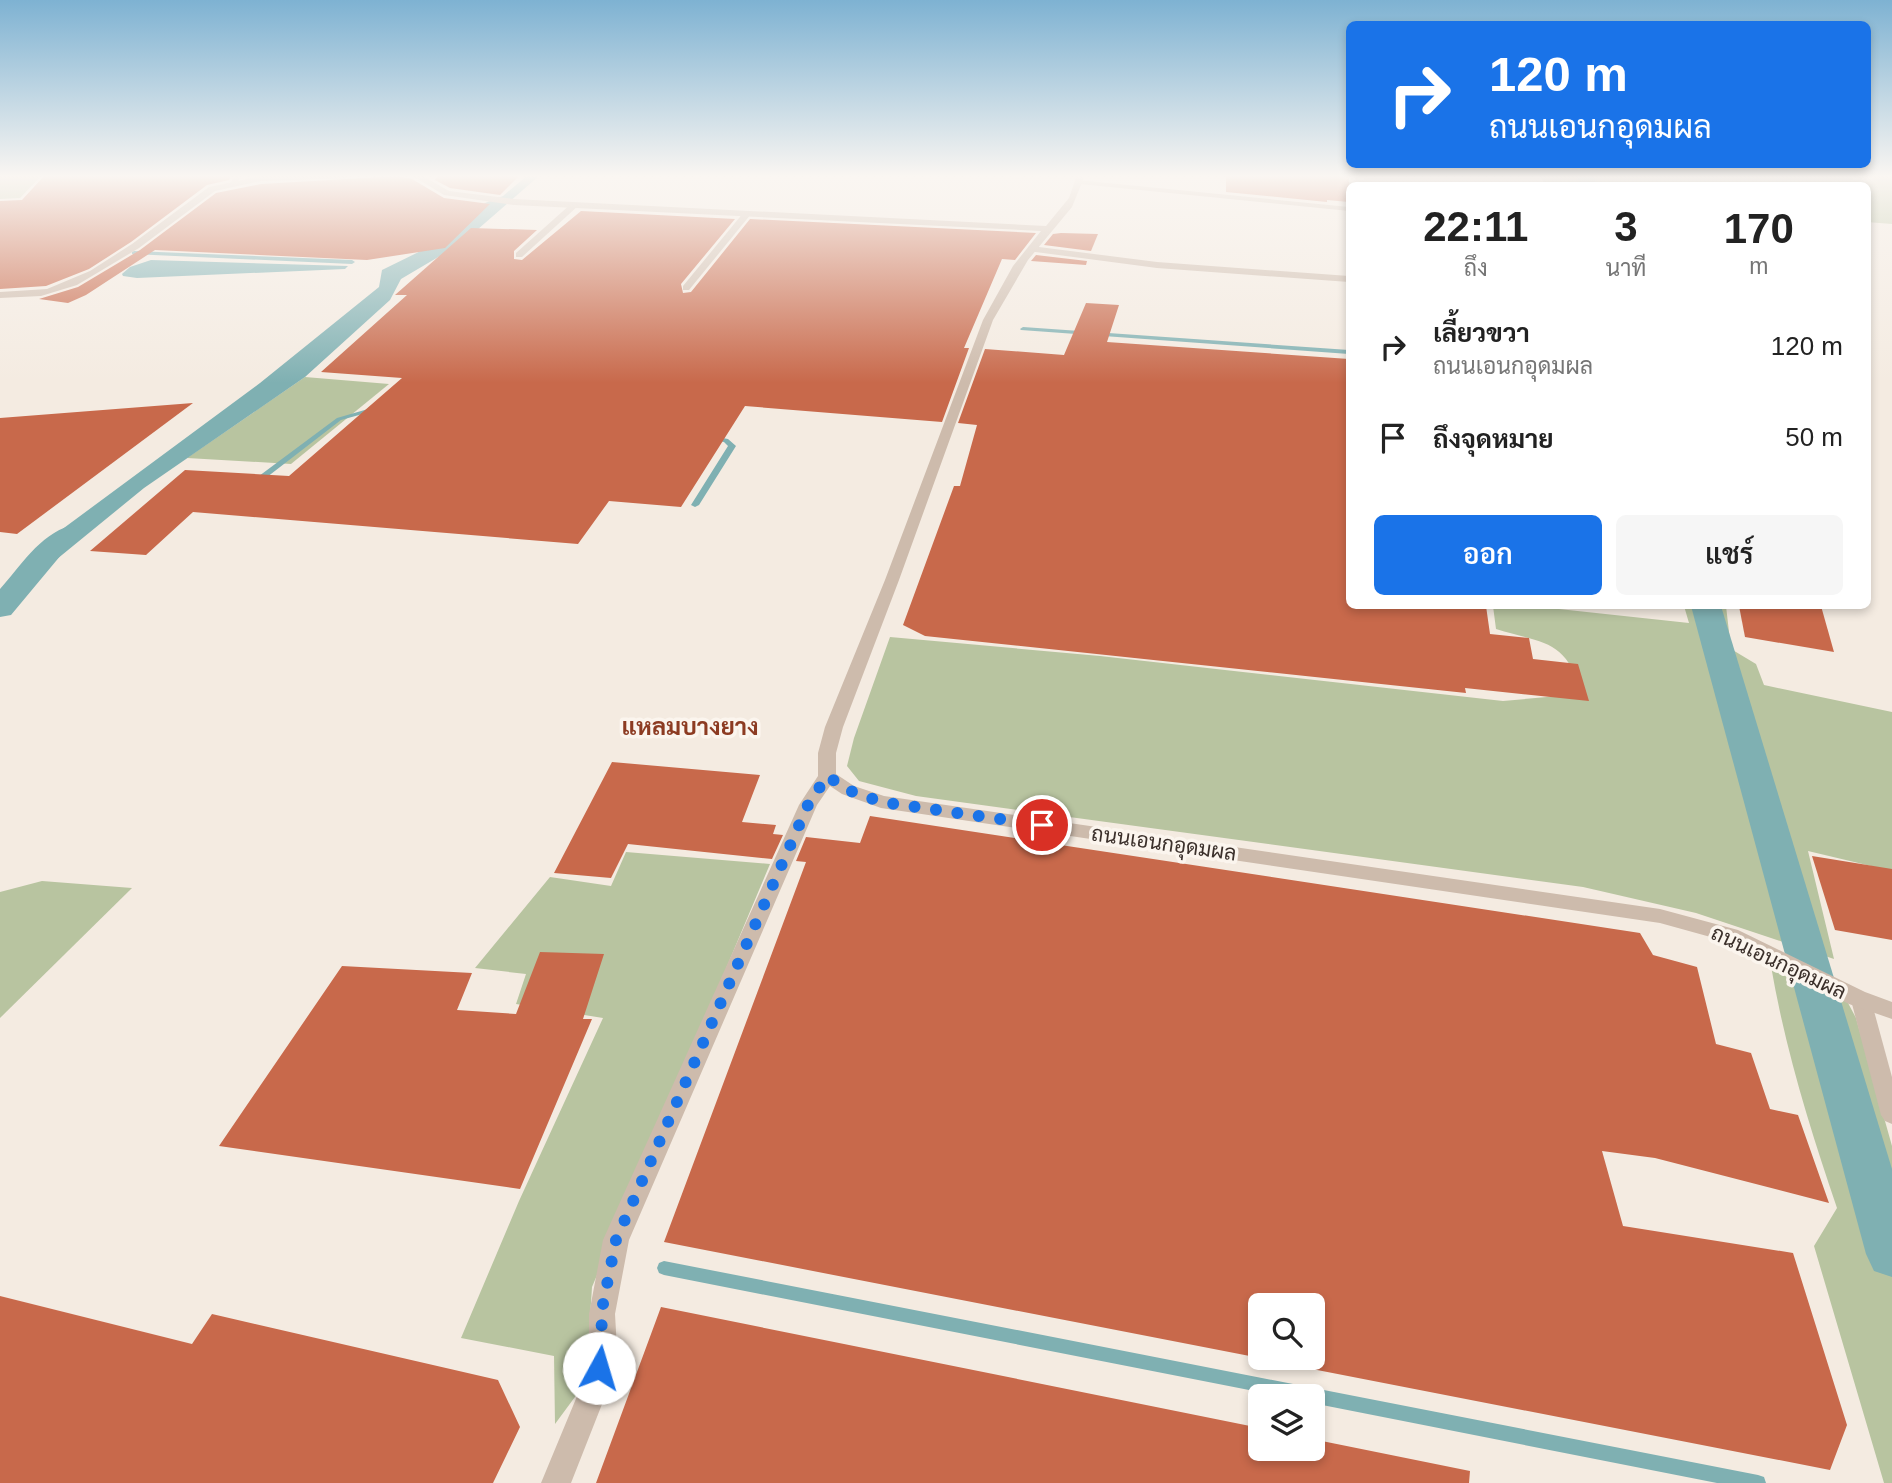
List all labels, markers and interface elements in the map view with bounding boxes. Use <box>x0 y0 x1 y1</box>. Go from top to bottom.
text: 120 m <box>1489 47 1628 101</box>
icon: right <box>1374 49 1465 140</box>
text: ถนนเอนกอุดมผล <box>1489 109 1712 145</box>
text: 22:11 <box>1423 203 1528 250</box>
text: 3 <box>1614 203 1638 250</box>
text: 170 <box>1724 205 1794 252</box>
text: m <box>1749 253 1768 279</box>
text: ถึง <box>1464 255 1488 281</box>
text: นาที <box>1606 255 1646 281</box>
text: เลี้ยวขวา <box>1433 318 1530 348</box>
icon: right <box>1374 328 1412 366</box>
text: 120 m <box>1771 331 1843 361</box>
text: ถนนเอนกอุดมผล <box>1433 353 1593 379</box>
icon: arrive <box>1374 419 1412 457</box>
text: 50 m <box>1785 422 1843 452</box>
text: ถึงจุดหมาย <box>1433 424 1554 454</box>
button: ออก <box>1374 515 1602 595</box>
button: แชร์ <box>1616 515 1843 595</box>
district label: แหลมบางยาง <box>621 713 759 740</box>
pin <box>1012 795 1072 855</box>
icon: arrive <box>1023 806 1061 844</box>
street label: ถนนเอนกอุดมผล <box>1090 821 1238 868</box>
street label: ถนนเอนกอุดมผล <box>1707 921 1850 1006</box>
map controls <box>1248 1293 1325 1461</box>
button: search <box>1248 1293 1325 1370</box>
position arrow <box>562 1331 636 1405</box>
button: layers <box>1248 1384 1325 1461</box>

